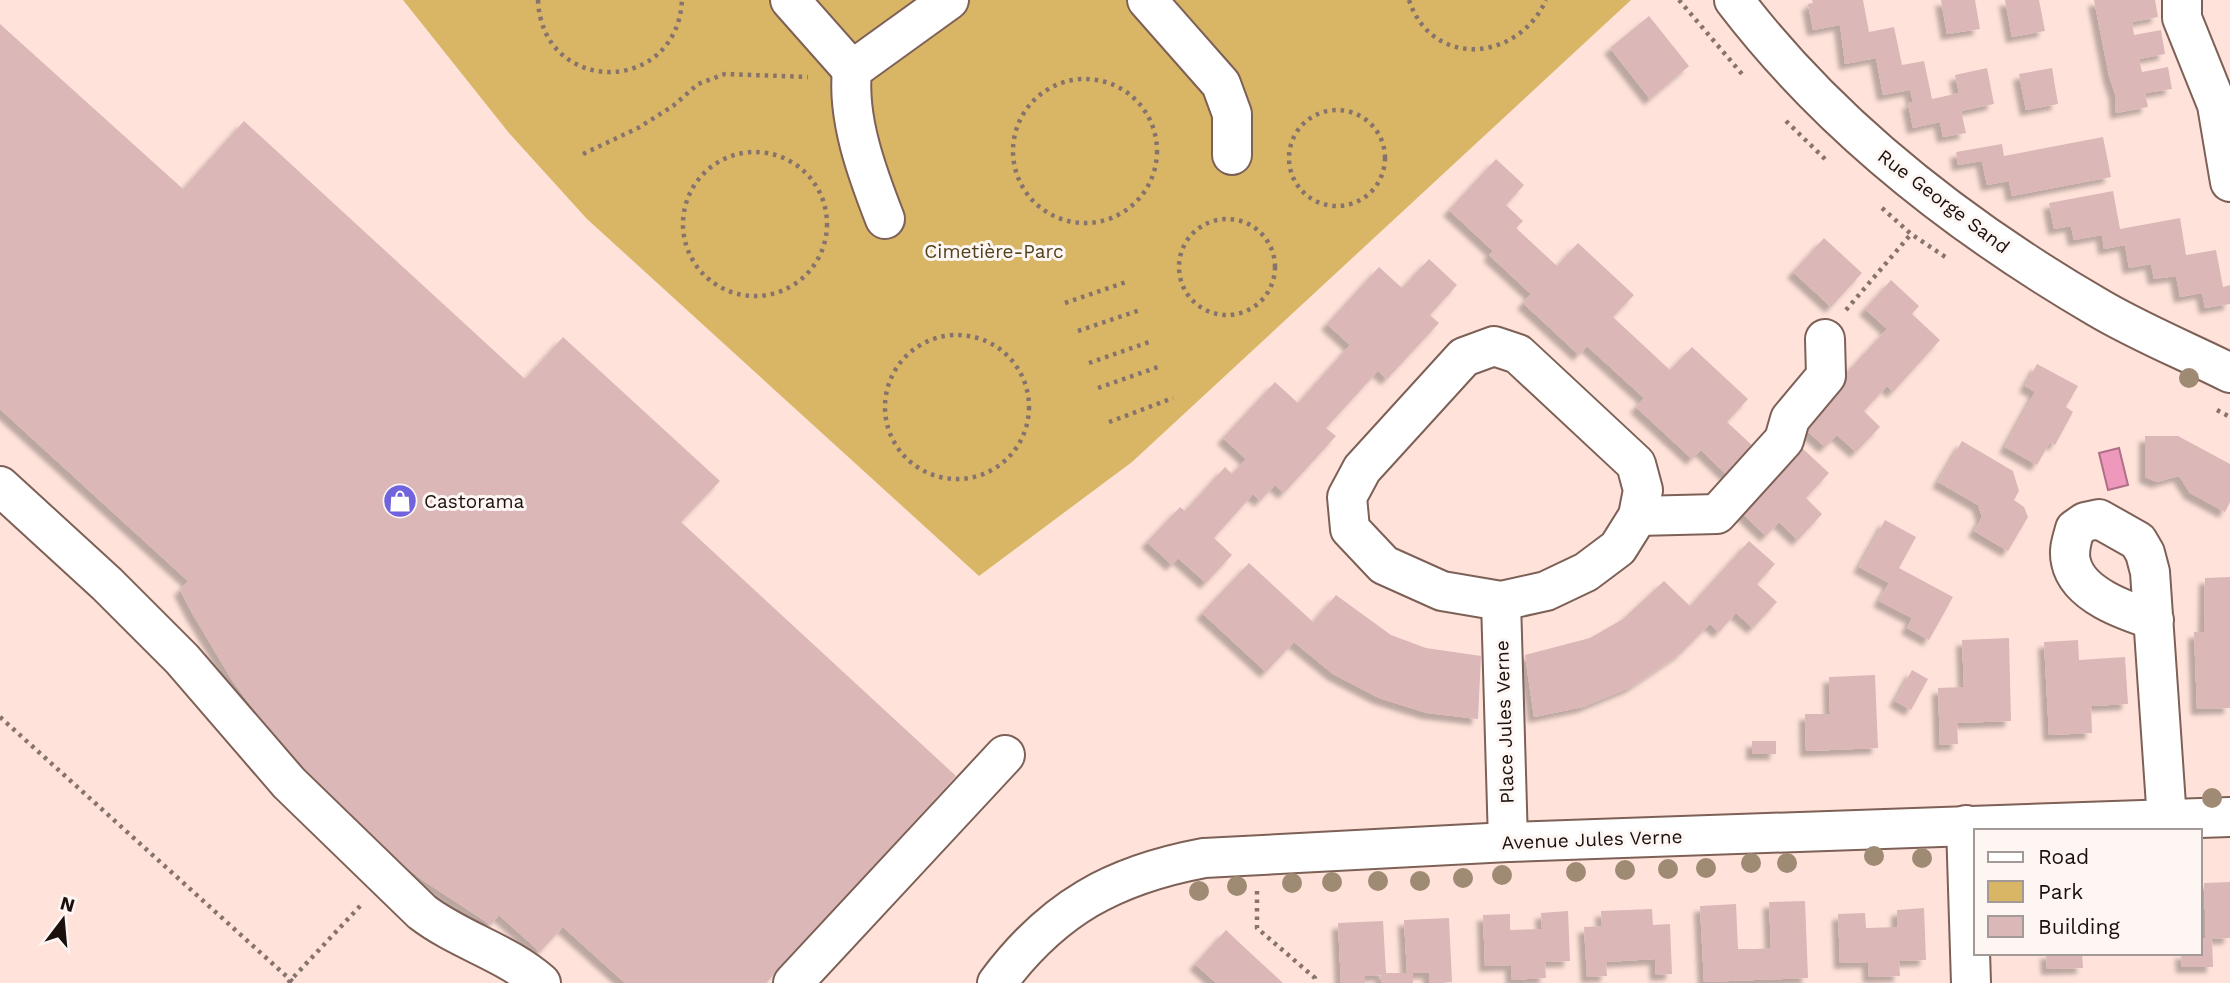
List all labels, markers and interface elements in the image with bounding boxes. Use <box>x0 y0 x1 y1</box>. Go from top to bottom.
street label: Rue George Sand <box>1873 144 2014 258</box>
park label: Cimetière-Parc <box>924 240 1064 263</box>
shop icon: Castorama <box>381 482 419 520</box>
place label: Castorama <box>424 490 525 513</box>
street label: Place Jules Verne <box>1490 640 1519 804</box>
street label: Avenue Jules Verne <box>1501 825 1683 854</box>
legend <box>1974 829 2202 955</box>
text: Road <box>2038 844 2089 869</box>
text: Park <box>2038 879 2083 904</box>
north arrow <box>28 885 98 955</box>
text: N <box>58 891 77 917</box>
text: Building <box>2038 914 2120 939</box>

